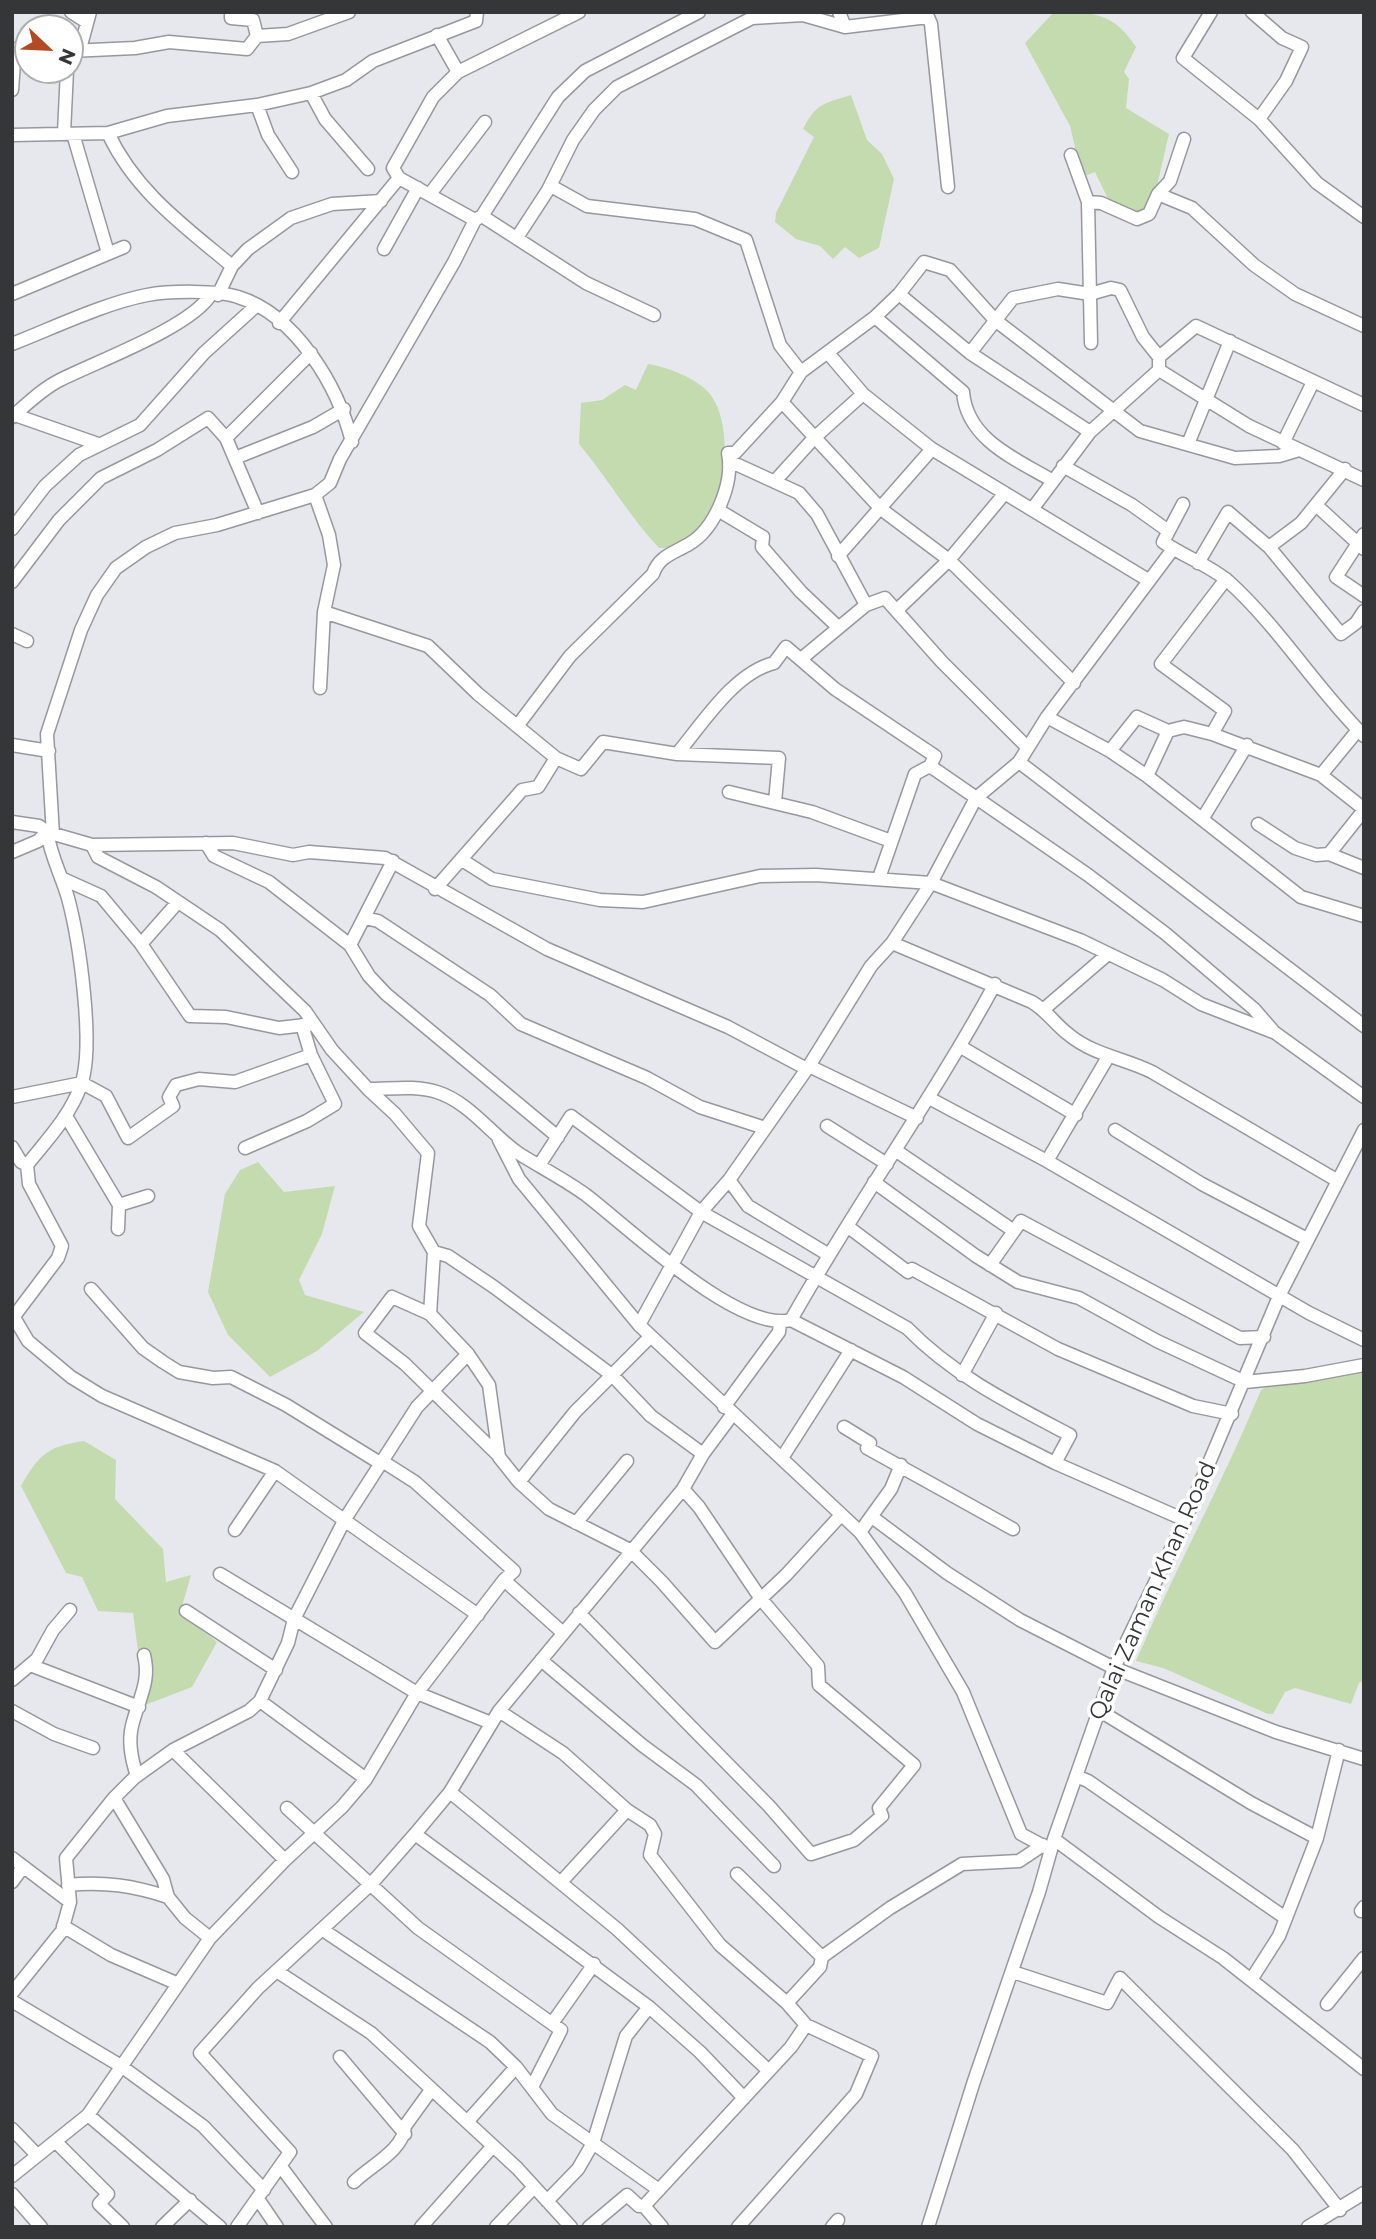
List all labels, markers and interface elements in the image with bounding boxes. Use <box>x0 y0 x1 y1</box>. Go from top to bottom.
north arrow <box>14 14 84 84</box>
text: N <box>53 45 81 68</box>
street label: Qalai Zaman Khan Road <box>1083 1457 1223 1725</box>

